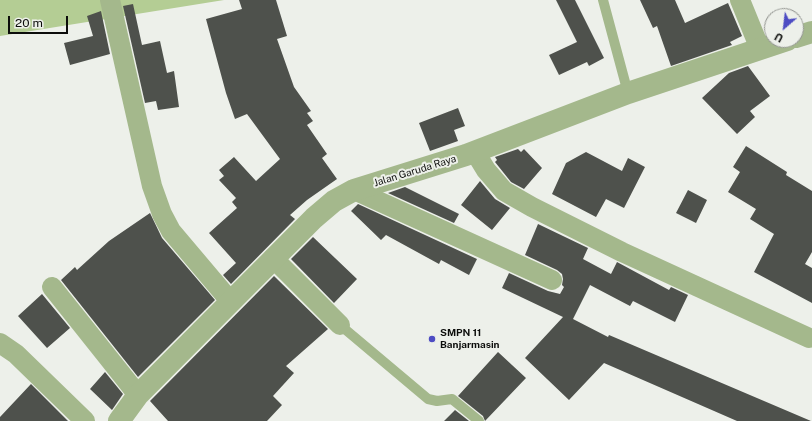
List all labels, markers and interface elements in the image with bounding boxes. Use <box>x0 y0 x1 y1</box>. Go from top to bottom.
scale bar <box>10 8 70 34</box>
north arrow <box>764 8 804 48</box>
text: 20 m <box>15 16 43 30</box>
text: U <box>773 31 785 45</box>
street label: Jalan Garuda Raya <box>372 153 458 189</box>
place label: SMPN 11 Banjarmasin <box>440 327 500 350</box>
marker: SMPN 11 Banjarmasin <box>427 334 437 344</box>

